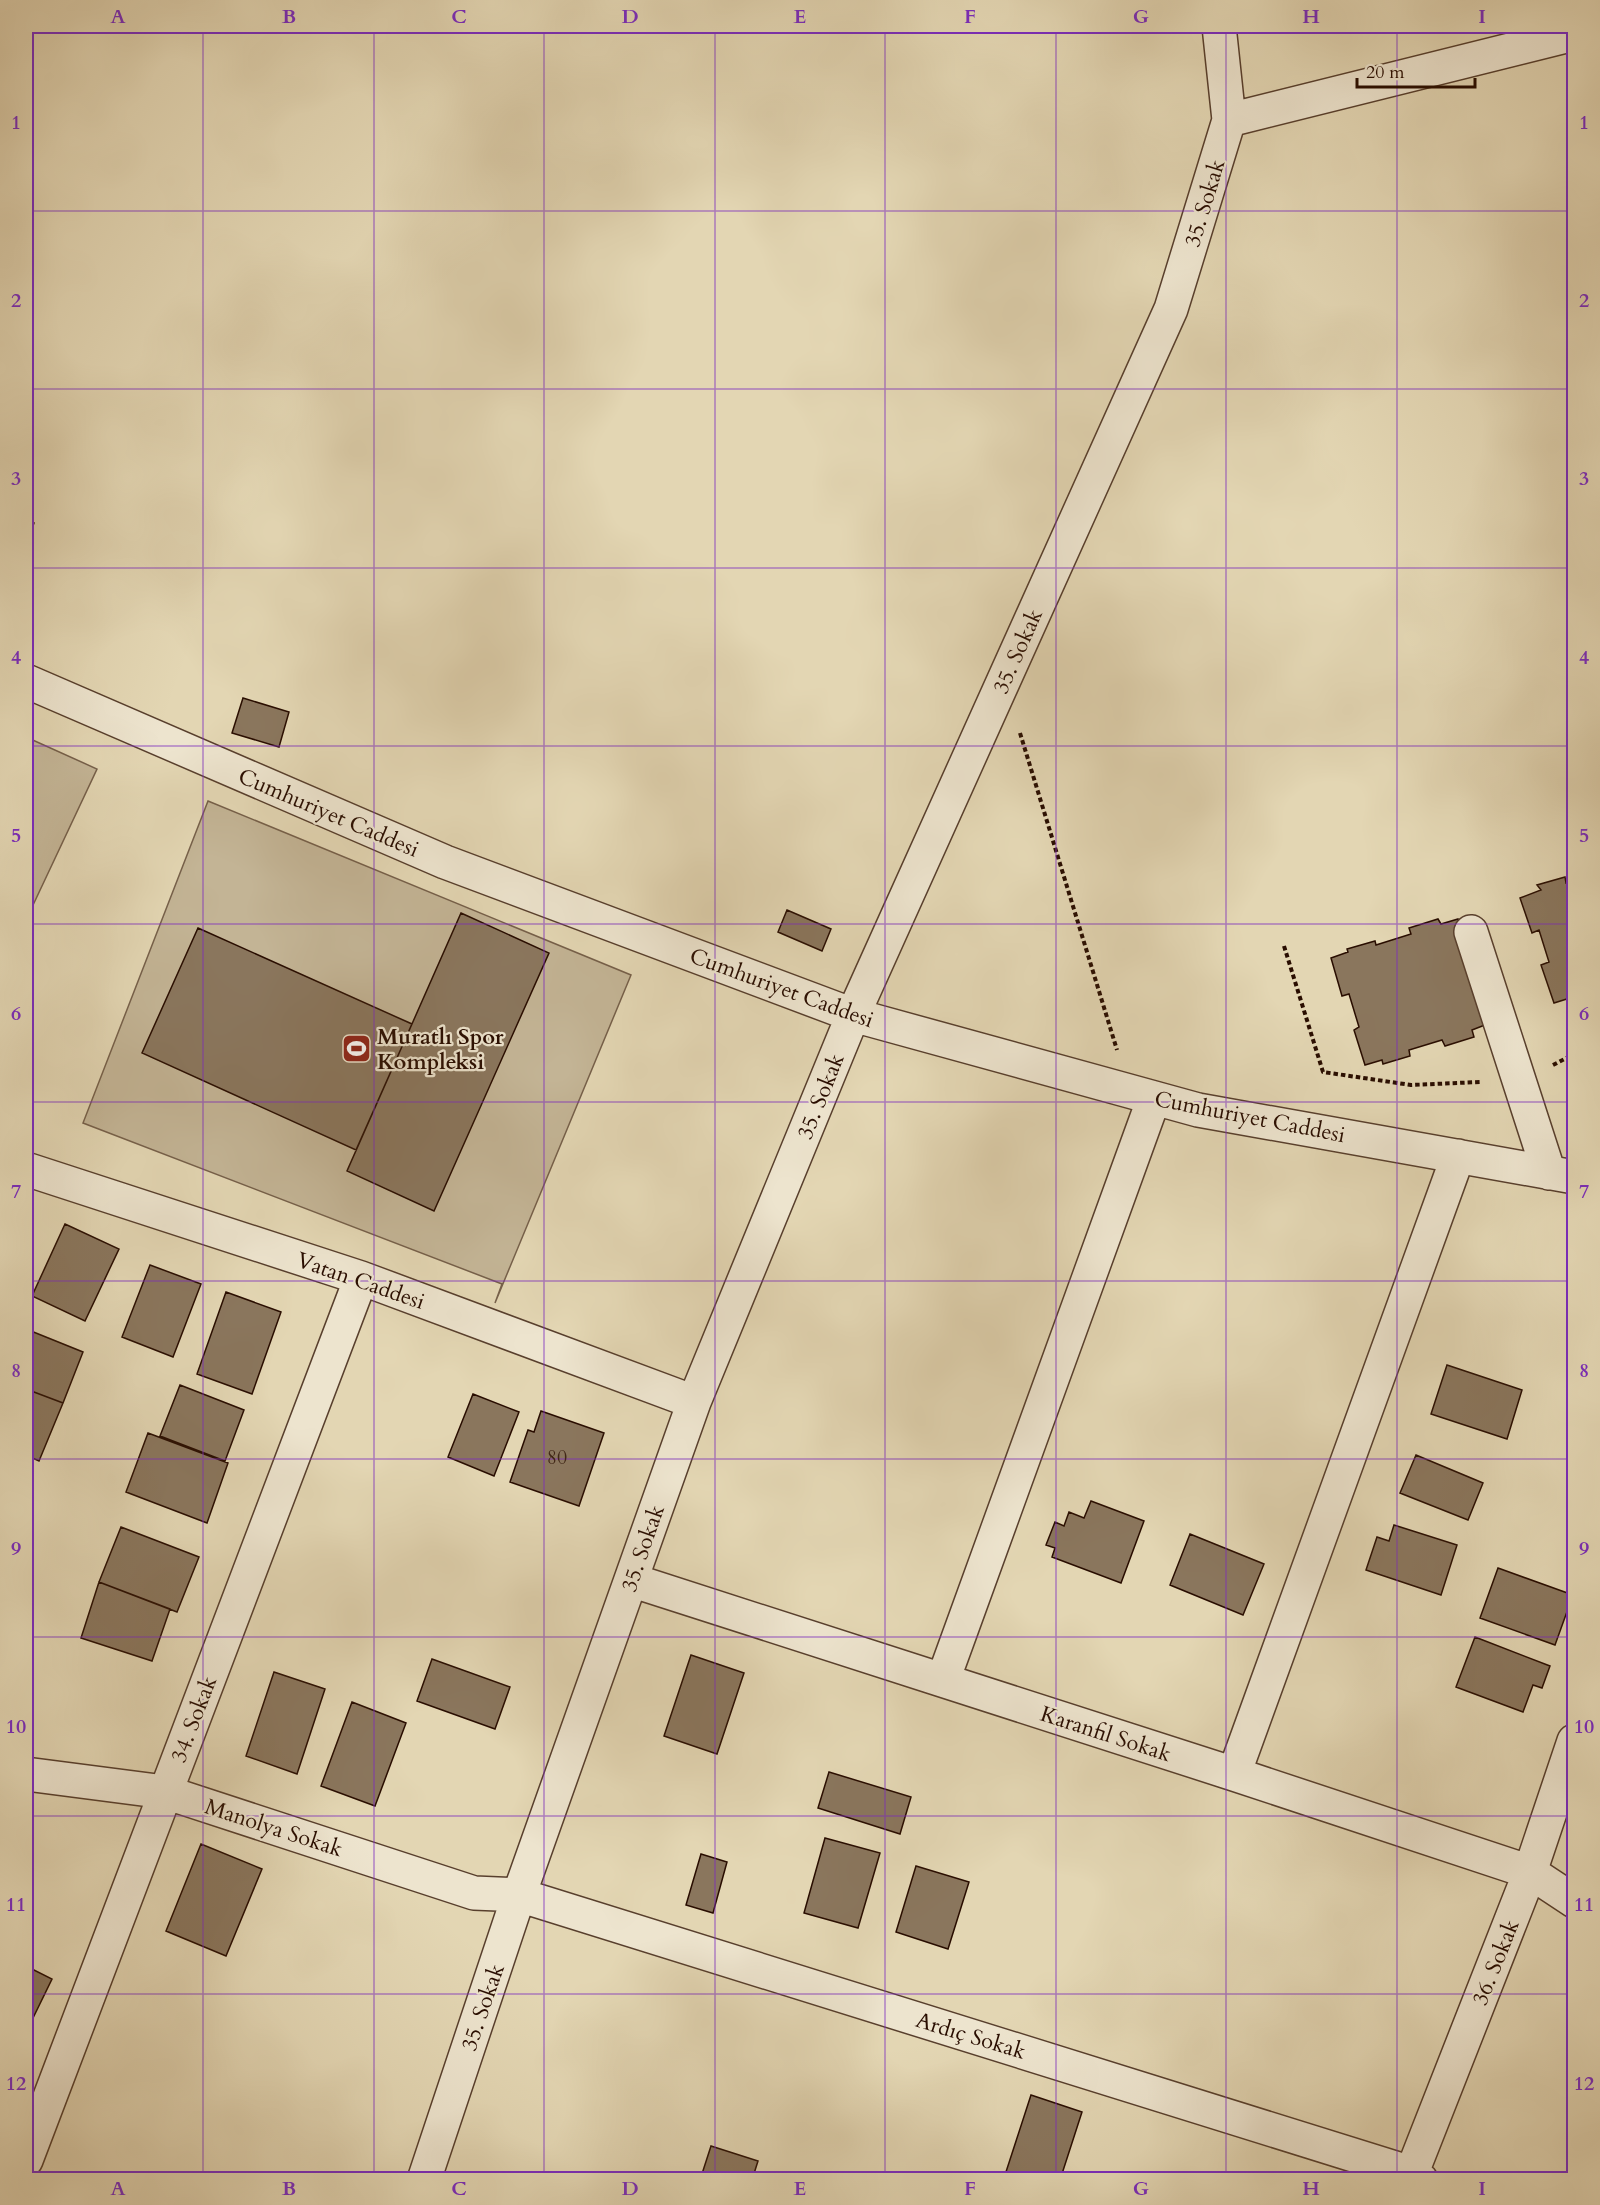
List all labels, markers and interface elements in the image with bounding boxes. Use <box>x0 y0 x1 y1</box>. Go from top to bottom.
text: A <box>110 3 126 30</box>
text: B <box>282 3 296 30</box>
text: C <box>451 3 467 30</box>
text: D <box>621 3 639 30</box>
text: E <box>794 3 806 30</box>
text: F <box>964 3 976 30</box>
text: G <box>1133 3 1149 30</box>
text: H <box>1302 3 1320 30</box>
text: I <box>1478 3 1486 30</box>
scale bar <box>1357 51 1476 89</box>
text: 20 m <box>1366 60 1405 85</box>
text: 1 <box>11 109 21 136</box>
text: 1 <box>1579 109 1589 136</box>
street label: 35. Sokak <box>1177 156 1233 251</box>
text: 2 <box>11 287 21 314</box>
text: 2 <box>1579 287 1589 314</box>
text: 3 <box>11 465 21 492</box>
text: 3 <box>1579 465 1589 492</box>
street label: 35. Sokak <box>986 604 1050 699</box>
text: 4 <box>11 644 21 671</box>
text: 4 <box>1579 644 1589 671</box>
street label: Cumhuriyet Caddesi <box>234 761 424 865</box>
text: 5 <box>11 822 21 849</box>
text: 5 <box>1579 822 1589 849</box>
street label: Cumhuriyet Caddesi <box>686 941 878 1035</box>
text: 6 <box>11 1000 21 1027</box>
text: 6 <box>1579 1000 1589 1027</box>
place label: Muratlı Spor Kompleksi <box>377 1022 504 1077</box>
sports icon: Muratlı Spor Kompleksi <box>340 1033 372 1065</box>
street label: 35. Sokak <box>790 1049 852 1144</box>
street label: Cumhuriyet Caddesi <box>1152 1084 1348 1150</box>
text: 7 <box>11 1178 21 1205</box>
text: 7 <box>1579 1178 1589 1205</box>
street label: Vatan Caddesi <box>293 1245 429 1317</box>
text: 8 <box>11 1357 21 1384</box>
text: 8 <box>1579 1357 1589 1384</box>
house number: 80 <box>547 1444 567 1471</box>
street label: 35. Sokak <box>614 1501 672 1596</box>
text: 9 <box>11 1535 21 1562</box>
text: 9 <box>1579 1535 1589 1562</box>
street label: 34. Sokak <box>164 1672 224 1767</box>
street label: Karanfil Sokak <box>1036 1699 1175 1769</box>
text: 10 <box>6 1713 26 1740</box>
text: 10 <box>1574 1713 1594 1740</box>
street label: Manolya Sokak <box>201 1792 347 1864</box>
text: 11 <box>6 1891 26 1918</box>
text: 11 <box>1574 1891 1594 1918</box>
street label: 36. Sokak <box>1465 1915 1527 2010</box>
street label: 35. Sokak <box>454 1960 512 2055</box>
street label: Ardıç Sokak <box>912 2005 1030 2067</box>
text: 12 <box>6 2070 26 2097</box>
text: 12 <box>1574 2070 1594 2097</box>
text: A <box>110 2175 126 2202</box>
text: B <box>282 2175 296 2202</box>
text: C <box>451 2175 467 2202</box>
text: D <box>621 2175 639 2202</box>
text: E <box>794 2175 806 2202</box>
text: F <box>964 2175 976 2202</box>
text: G <box>1133 2175 1149 2202</box>
text: H <box>1302 2175 1320 2202</box>
text: I <box>1478 2175 1486 2202</box>

